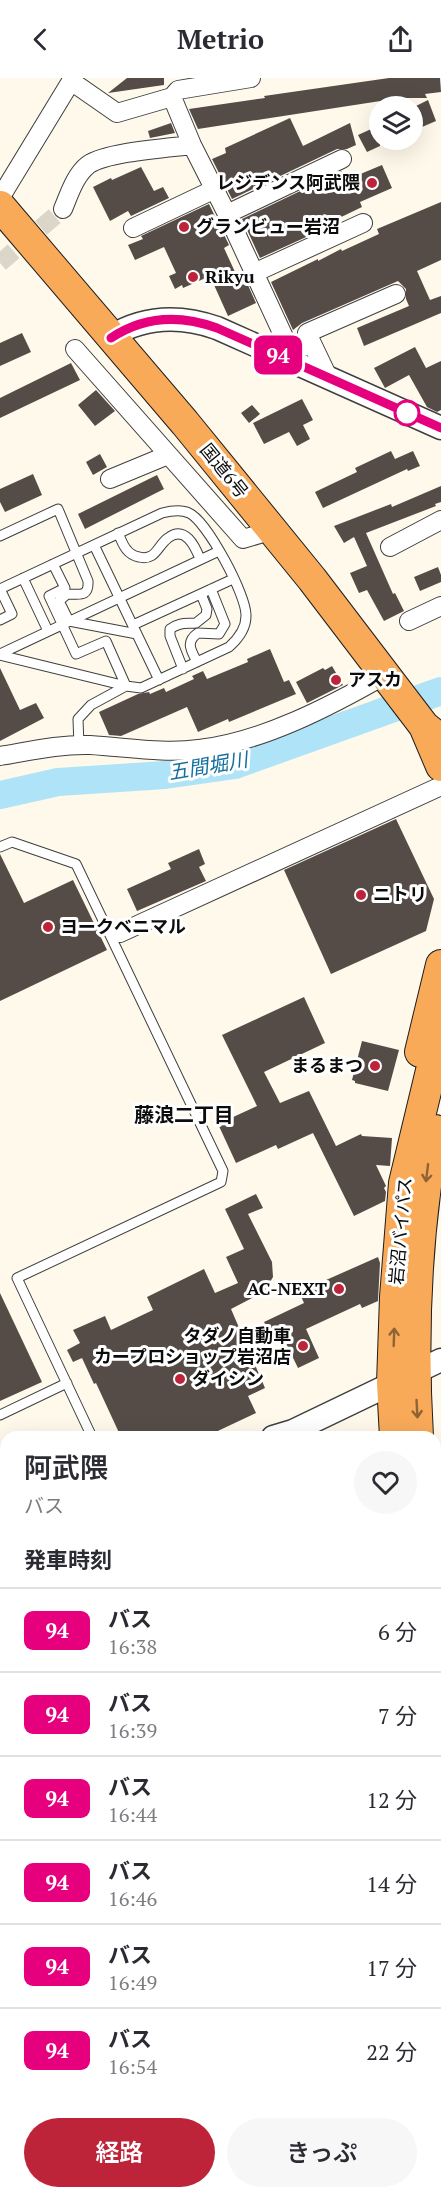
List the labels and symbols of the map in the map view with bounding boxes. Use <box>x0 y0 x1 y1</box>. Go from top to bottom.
place label: レジデンス阿武隈 <box>216 170 360 194</box>
marker: レジデンス阿武隈 <box>365 176 379 190</box>
place label: グランビュー岩沼 <box>196 214 340 238</box>
marker: グランビュー岩沼 <box>177 220 191 234</box>
place label: Rikyu <box>205 264 255 288</box>
marker: Rikyu <box>186 270 200 284</box>
line badge: 94 <box>251 336 305 374</box>
unlabelled marker <box>394 400 420 426</box>
street label: 国道6号 <box>195 438 254 503</box>
place label: アスカ <box>348 667 402 691</box>
marker: アスカ <box>329 673 343 687</box>
water label: 五間堀川 <box>166 745 252 786</box>
place label: ニトリ <box>373 882 427 906</box>
marker: ニトリ <box>354 888 368 902</box>
place label: ヨークベニマル <box>60 914 186 938</box>
marker: ヨークベニマル <box>41 920 55 934</box>
place label: まるまつ <box>291 1053 363 1077</box>
marker: まるまつ <box>368 1059 382 1073</box>
district label: 藤浪二丁目 <box>134 1101 234 1128</box>
one-way arrow <box>422 1163 433 1182</box>
street label: 岩沼バイパス <box>383 1176 417 1286</box>
place label: AC-NEXT <box>247 1276 327 1300</box>
marker: AC-NEXT <box>332 1282 346 1296</box>
place label: タダノ自動車 カープロショップ岩沼店 <box>94 1323 291 1368</box>
one-way arrow <box>388 1327 399 1347</box>
marker: タダノ自動車 カープロショップ岩沼店 <box>296 1339 310 1353</box>
place label: ダイシン <box>192 1366 264 1390</box>
marker: ダイシン <box>173 1372 187 1386</box>
one-way arrow <box>411 1399 422 1419</box>

